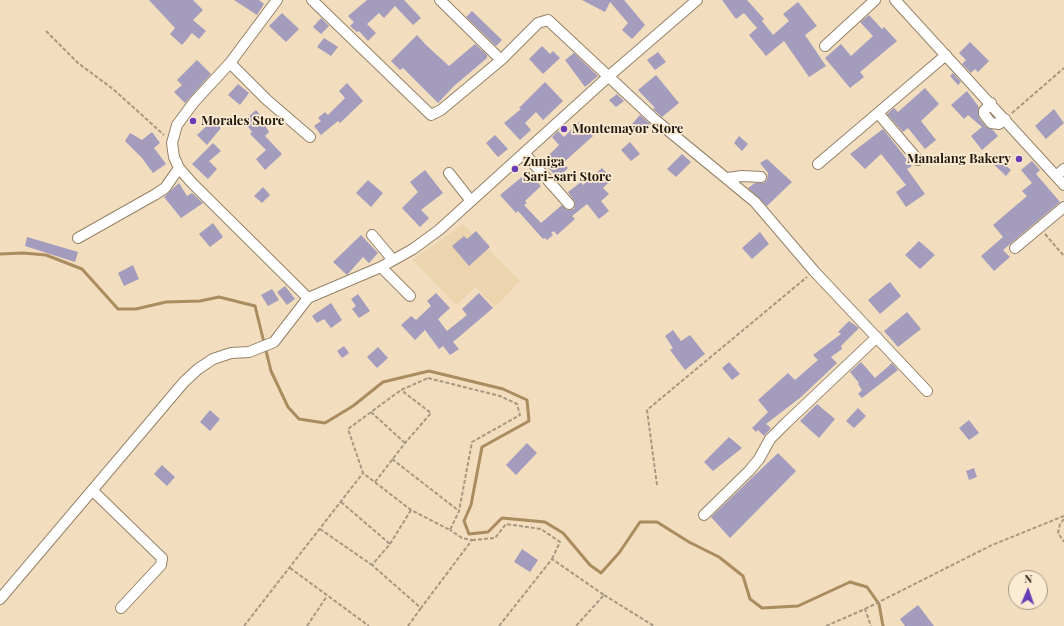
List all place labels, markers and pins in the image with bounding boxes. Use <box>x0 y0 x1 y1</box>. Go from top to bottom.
place label: Morales Store <box>201 113 284 129</box>
marker: Morales Store <box>188 116 198 126</box>
place label: Montemayor Store <box>572 121 683 137</box>
marker: Montemayor Store <box>559 124 569 134</box>
place label: Manalang Bakery <box>907 151 1011 167</box>
place label: Zuniga Sari-sari Store <box>523 154 612 185</box>
marker: Manalang Bakery <box>1014 154 1024 164</box>
marker: Zuniga Sari-sari Store <box>510 164 520 174</box>

